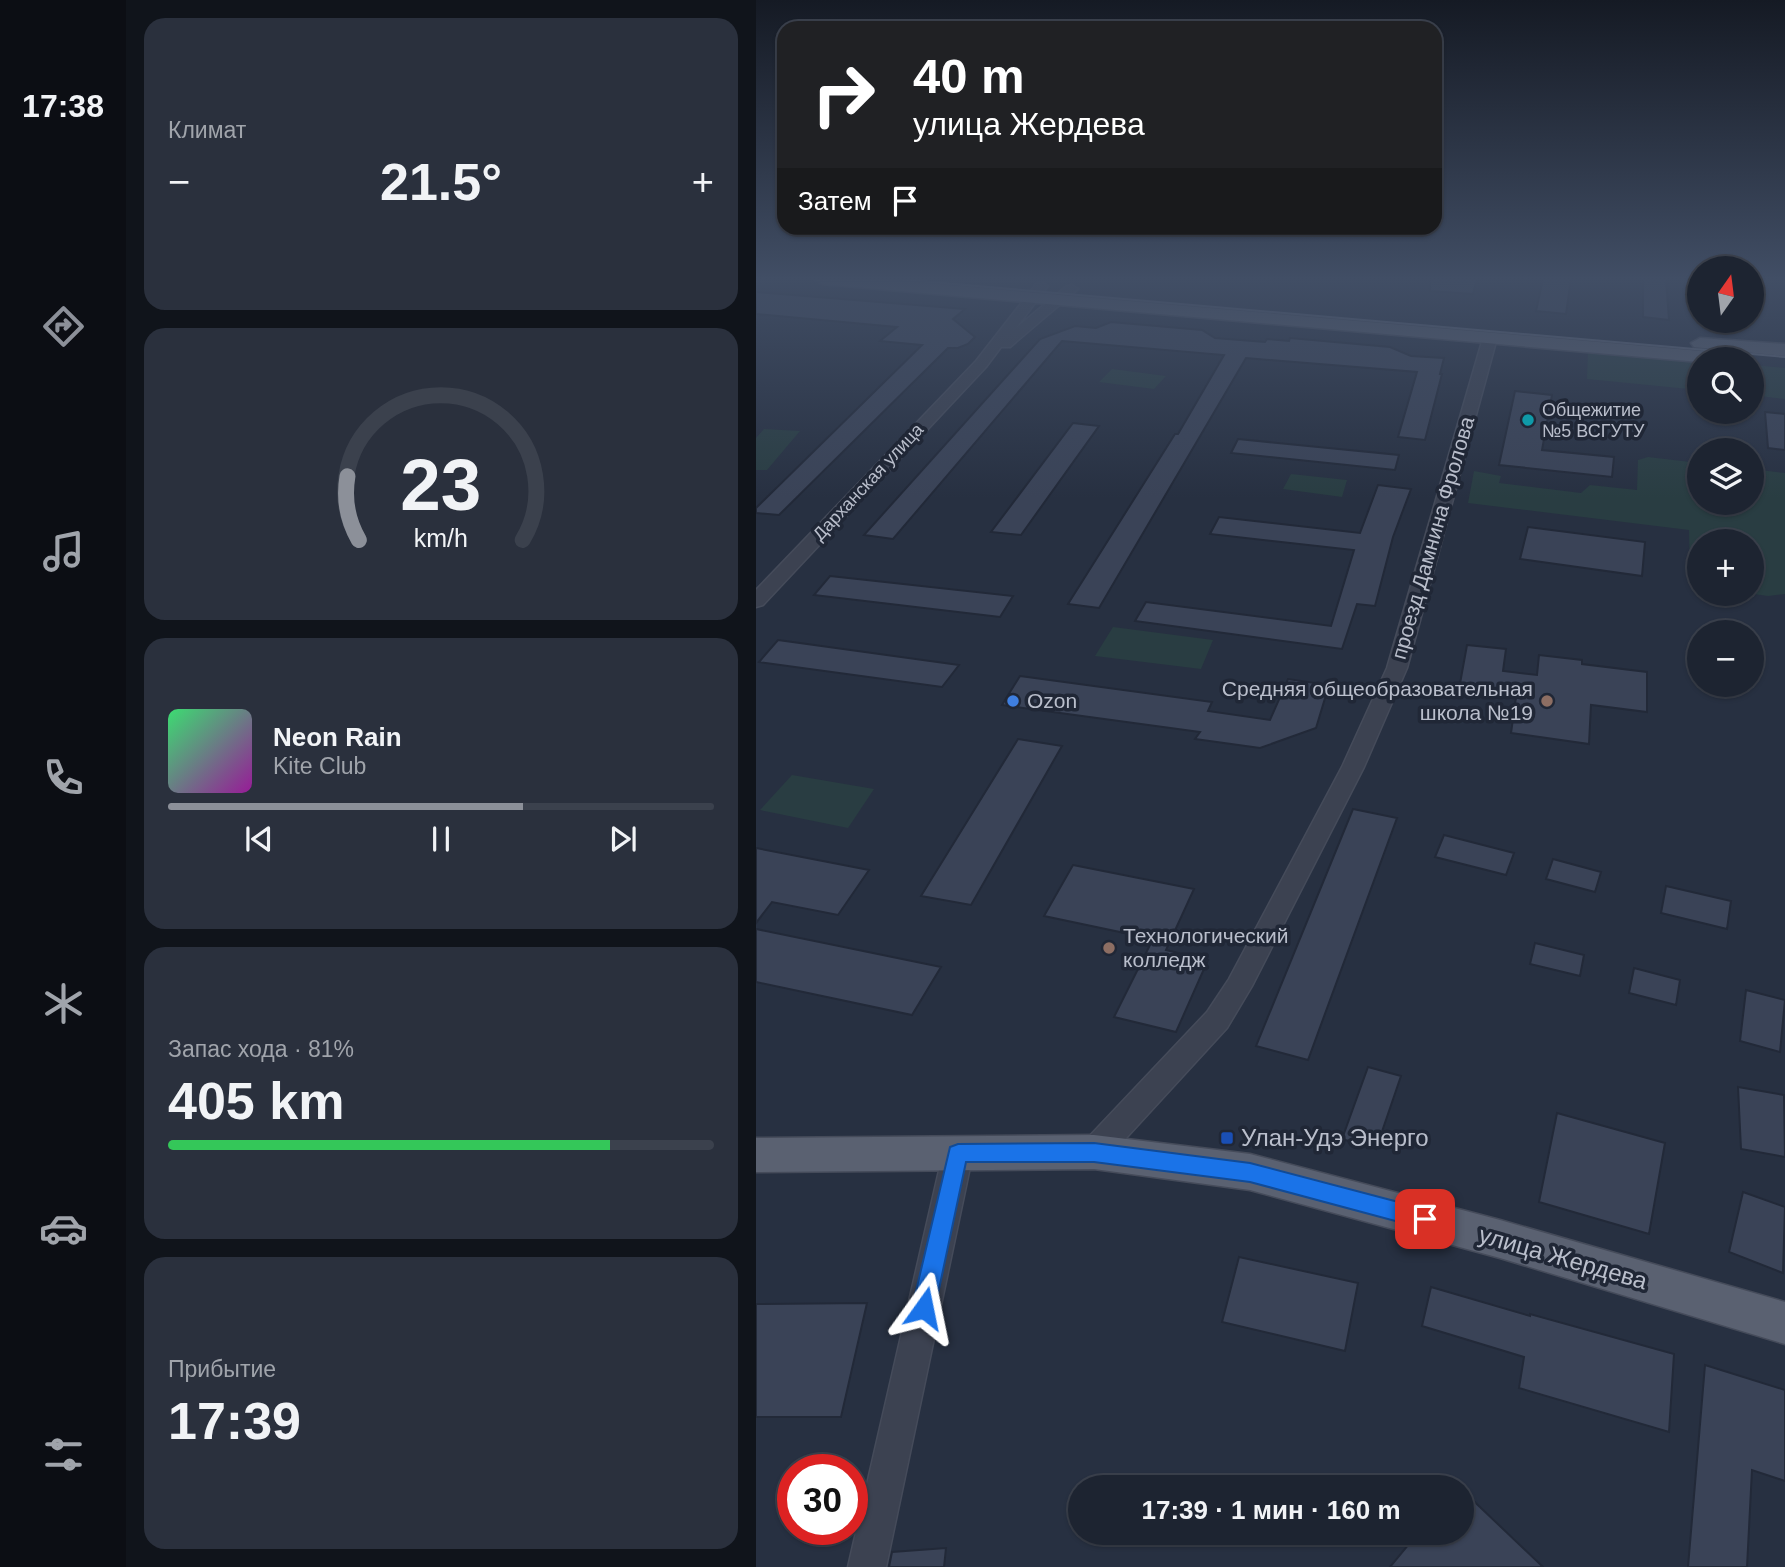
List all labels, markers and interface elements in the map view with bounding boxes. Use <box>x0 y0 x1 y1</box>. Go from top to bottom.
icon: right <box>798 49 889 140</box>
text: 40 m <box>913 49 1025 103</box>
text: 17:38 <box>22 88 104 124</box>
text: улица Жердева <box>913 106 1145 142</box>
text: Климат <box>168 117 246 143</box>
text: 21.5° <box>380 153 502 211</box>
text: − <box>168 161 190 203</box>
text: + <box>692 161 714 203</box>
icon: arrive <box>886 182 924 220</box>
text: Затем <box>798 186 872 216</box>
north arrow <box>1687 256 1764 332</box>
map controls <box>1687 256 1764 697</box>
icon: directions <box>39 302 88 351</box>
button: search <box>1687 347 1764 424</box>
place label: Общежитие №5 ВСГУТУ <box>1542 400 1645 441</box>
marker: Общежитие №5 ВСГУТУ <box>1520 412 1536 428</box>
street label: проезд Дамнина Фролова <box>1387 413 1478 662</box>
street label: Дарханская улица <box>809 419 928 545</box>
button: layers <box>1687 438 1764 515</box>
text: 23 <box>401 444 481 525</box>
text: km/h <box>414 523 468 551</box>
icon: music <box>39 527 88 576</box>
button: + <box>1687 529 1764 606</box>
button: − <box>1687 620 1764 697</box>
place label: Средняя общеобразовательная школа №19 <box>1222 677 1533 724</box>
place label: Ozon <box>1027 689 1077 712</box>
marker: Ozon <box>1005 693 1021 709</box>
marker: Средняя общеобразовательная школа №19 <box>1539 693 1555 709</box>
text: Neon Rain <box>273 722 402 752</box>
icon: phone <box>39 753 88 802</box>
text: Kite Club <box>273 753 366 779</box>
icon: previous <box>240 820 278 858</box>
icon: pause <box>422 820 460 858</box>
icon: next <box>604 820 642 858</box>
place label: Технологический колледж <box>1123 924 1289 971</box>
marker: Технологический колледж <box>1101 940 1117 956</box>
icon: climate <box>39 979 88 1028</box>
text: Запас хода · 81% <box>168 1036 354 1062</box>
text: 405 km <box>168 1072 344 1130</box>
place label: Улан-Удэ Энерго <box>1241 1124 1429 1151</box>
marker: Улан-Удэ Энерго <box>1219 1130 1235 1146</box>
pin <box>1395 1189 1455 1249</box>
icon: arrive <box>1406 1200 1444 1238</box>
icon: car <box>39 1204 88 1253</box>
street label: улица Жердева <box>1476 1221 1651 1295</box>
position arrow <box>887 1271 961 1345</box>
text: Прибытие <box>168 1356 276 1382</box>
text: 17:39 <box>168 1392 301 1450</box>
icon: filters <box>39 1430 88 1479</box>
speed limit sign: 30 <box>777 1454 868 1545</box>
text: 17:39 · 1 мин · 160 m <box>1141 1495 1401 1525</box>

